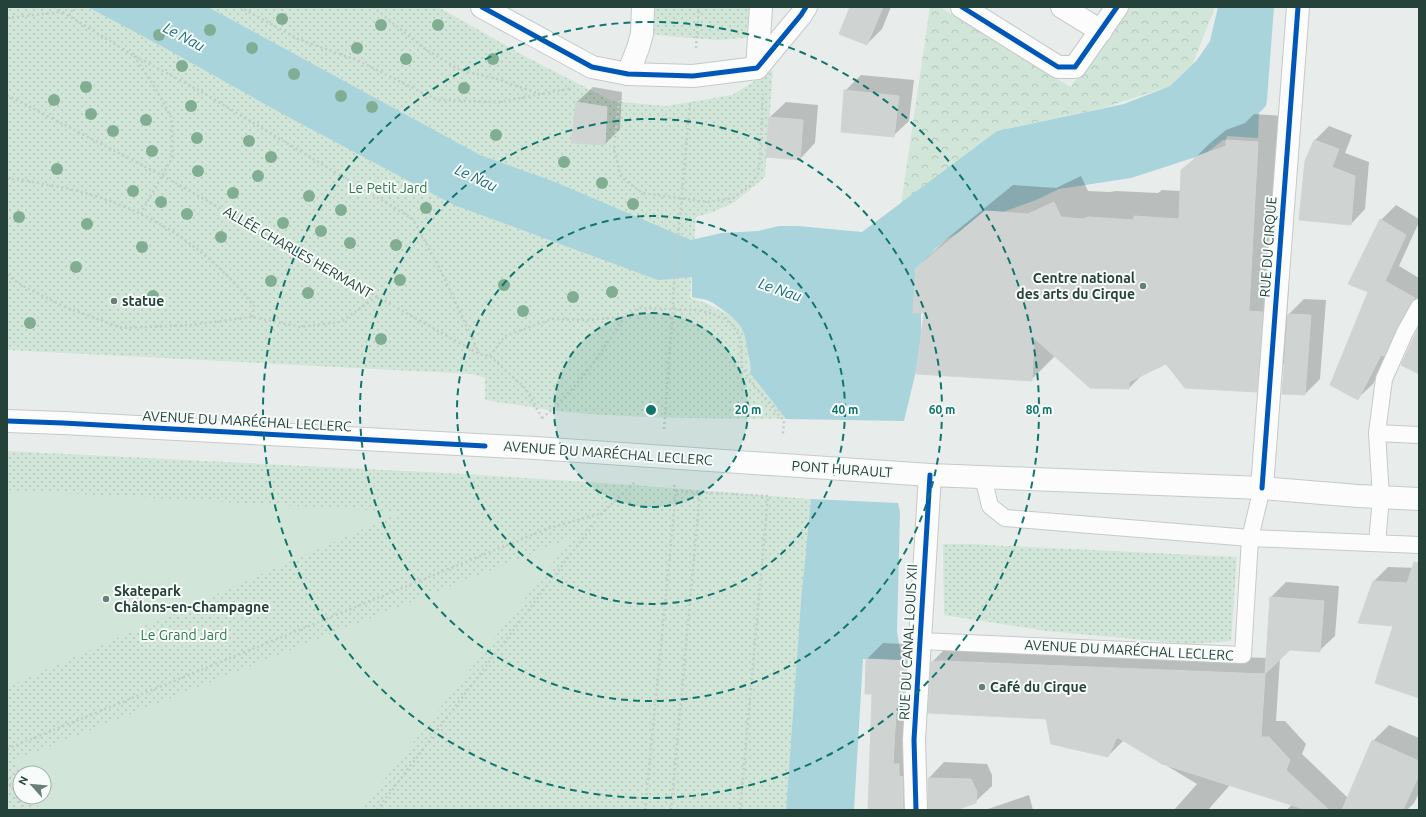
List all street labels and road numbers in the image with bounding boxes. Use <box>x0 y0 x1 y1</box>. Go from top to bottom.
street label: RUE DU CIRQUE <box>1256 196 1280 298</box>
street label: ALLÉE CHARLES HERMANT <box>221 202 376 301</box>
street label: AVENUE DU MARÉCHAL LECLERC <box>142 407 352 434</box>
street label: AVENUE DU MARÉCHAL LECLERC <box>503 437 713 468</box>
street label: PONT HURAULT <box>791 458 893 481</box>
street label: RUE DU CANAL LOUIS XII <box>896 563 920 721</box>
street label: AVENUE DU MARÉCHAL LECLERC <box>1024 636 1234 663</box>

